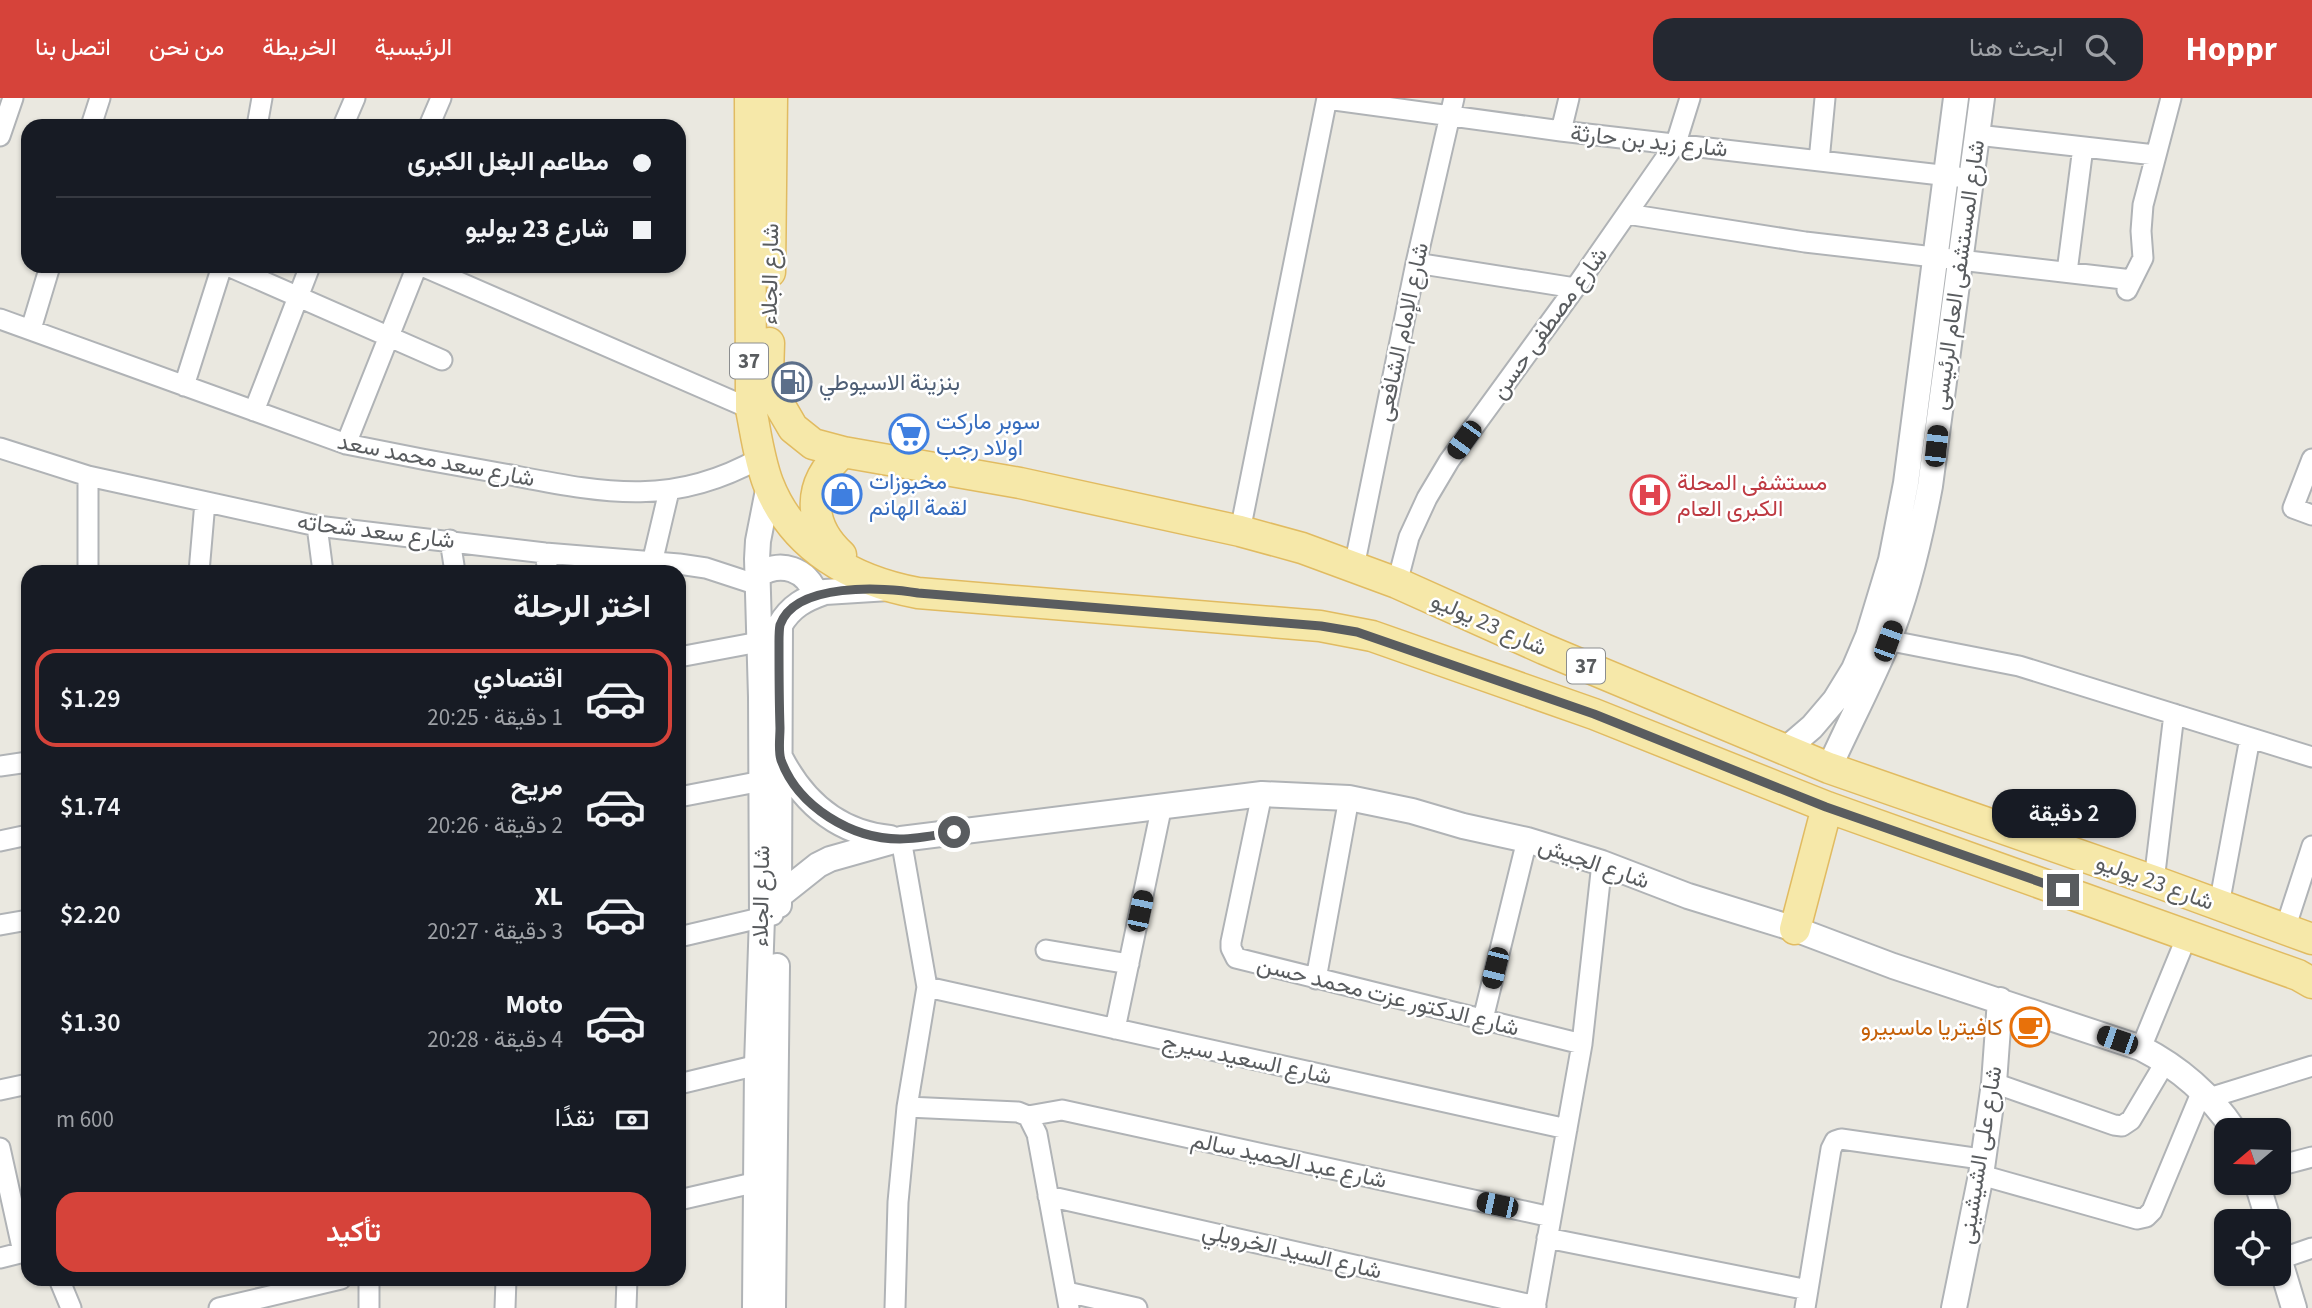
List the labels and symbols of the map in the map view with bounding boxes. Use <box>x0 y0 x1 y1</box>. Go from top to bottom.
street label: شارع زيد بن حارثة <box>1569 116 1729 166</box>
street label: شارع المستشفى العام الرئيسى <box>1923 138 1993 412</box>
street label: شارع الجلاء <box>753 223 787 325</box>
street label: شارع الإمام الشافعى <box>1367 240 1437 424</box>
street label: شارع مصطفى حسن <box>1483 240 1615 406</box>
road number: 37 <box>730 344 768 378</box>
fuel station icon: بنزينة الاسيوطي <box>771 361 813 403</box>
place label: بنزينة الاسيوطي <box>819 366 960 401</box>
place label: سوبر ماركت اولاد رجب <box>936 405 1040 464</box>
supermarket icon: سوبر ماركت اولاد رجب <box>888 413 930 455</box>
car <box>1444 417 1485 463</box>
car <box>1924 424 1949 468</box>
street label: شارع سعد محمد سعد <box>334 425 538 495</box>
place label: مخبوزات لقمة الهانم <box>869 465 967 524</box>
place label: مستشفى المحلة الكبرى العام <box>1677 466 1827 525</box>
shop icon: مخبوزات لقمة الهانم <box>821 473 863 515</box>
hospital icon: مستشفى المحلة الكبرى العام <box>1629 474 1671 516</box>
street label: شارع سعد شحاته <box>295 505 457 557</box>
street label: شارع 23 يوليو <box>1426 584 1552 664</box>
car <box>1871 618 1906 664</box>
road number: 37 <box>1567 648 1605 684</box>
callout: 2 دقيقة <box>1991 788 2135 838</box>
route start <box>938 816 970 848</box>
street label: شارع الجيش <box>1534 829 1654 897</box>
street label: شارع الجلاء <box>744 845 778 947</box>
street label: شارع 23 يوليو <box>2091 845 2219 919</box>
route end <box>2047 874 2079 906</box>
car <box>1126 888 1155 934</box>
car <box>1480 945 1511 991</box>
street label: شارع الدكتور عزت محمد حسن <box>1253 947 1523 1045</box>
cafe icon: كافيتريا ماسبيرو <box>2009 1006 2051 1048</box>
place label: كافيتريا ماسبيرو <box>1861 1011 2003 1044</box>
car <box>2094 1023 2141 1057</box>
street label: شارع السعيد سيرج <box>1159 1025 1335 1093</box>
street label: شارع على الشيشينى <box>1950 1064 2010 1246</box>
north arrow <box>2214 1118 2291 1195</box>
street label: شارع عبد الحميد سالم <box>1188 1123 1390 1197</box>
car <box>1475 1190 1520 1220</box>
street label: شارع السيد الخرويلي <box>1199 1214 1385 1290</box>

